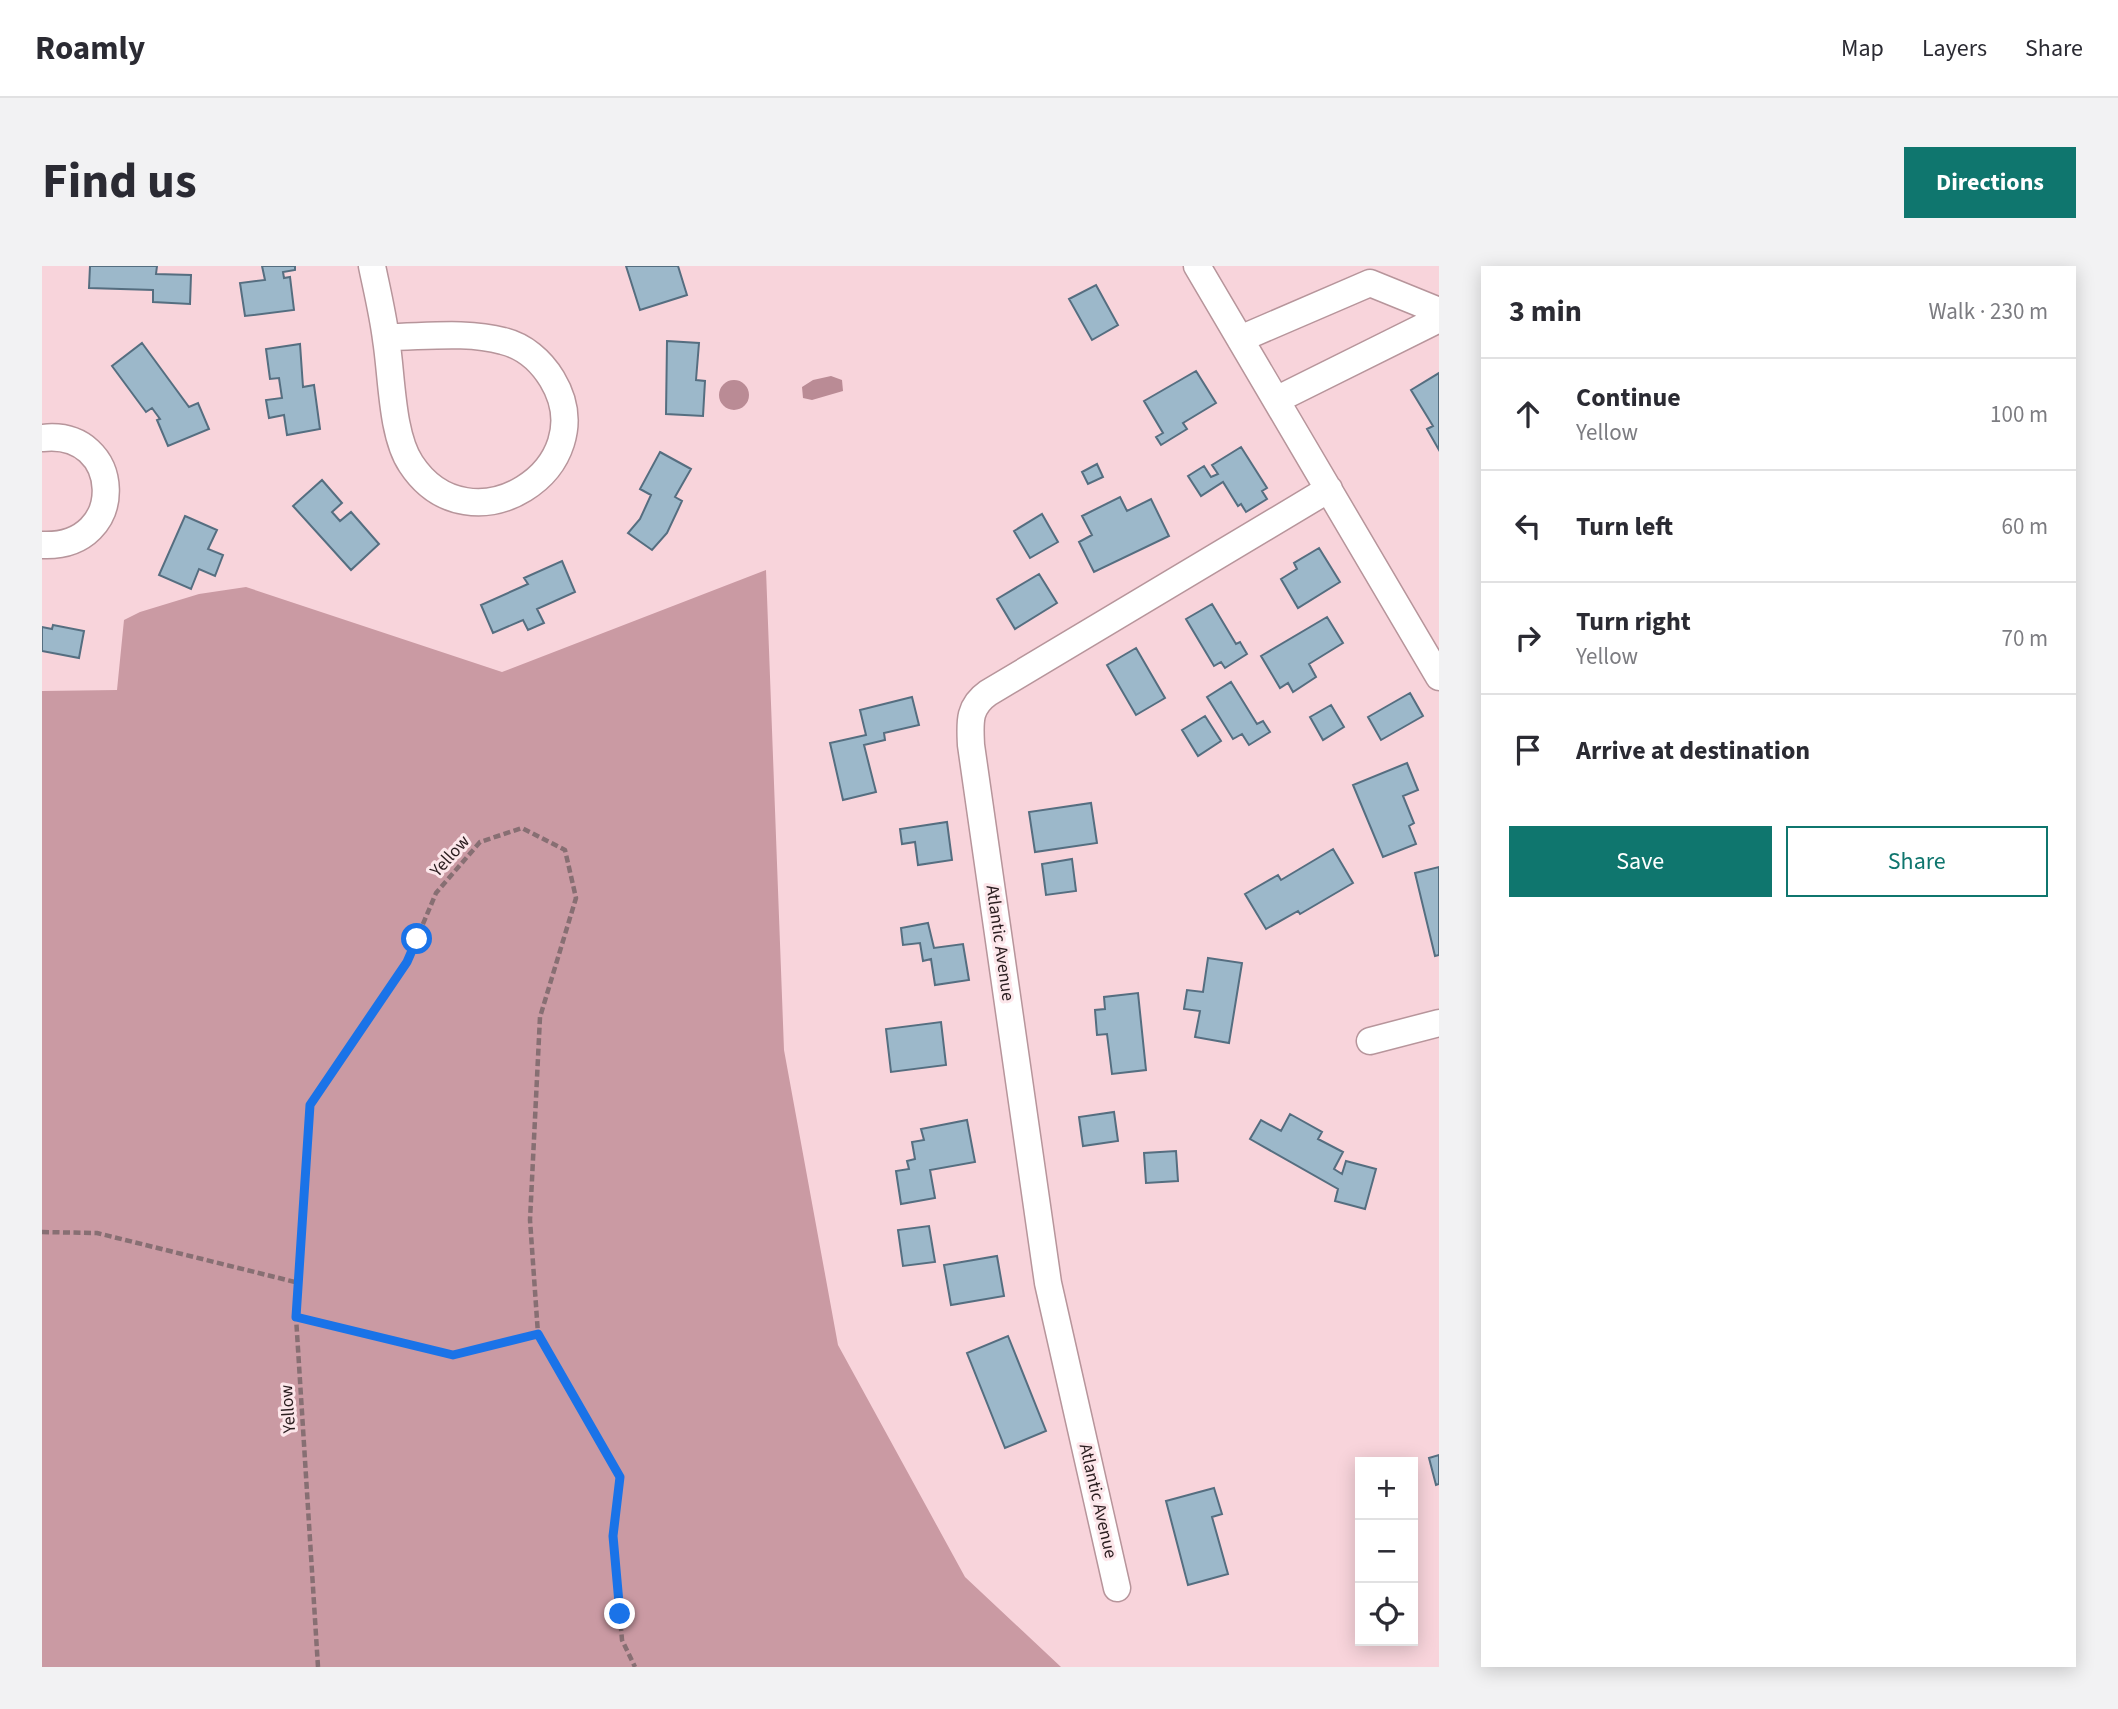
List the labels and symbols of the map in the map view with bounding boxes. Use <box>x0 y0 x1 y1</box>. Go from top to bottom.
street label: Yellow <box>424 830 476 883</box>
street label: Atlantic Avenue <box>979 883 1021 1003</box>
route start <box>401 923 432 954</box>
street label: Yellow <box>274 1384 302 1435</box>
street label: Atlantic Avenue <box>1073 1441 1123 1561</box>
route end <box>604 1598 635 1629</box>

